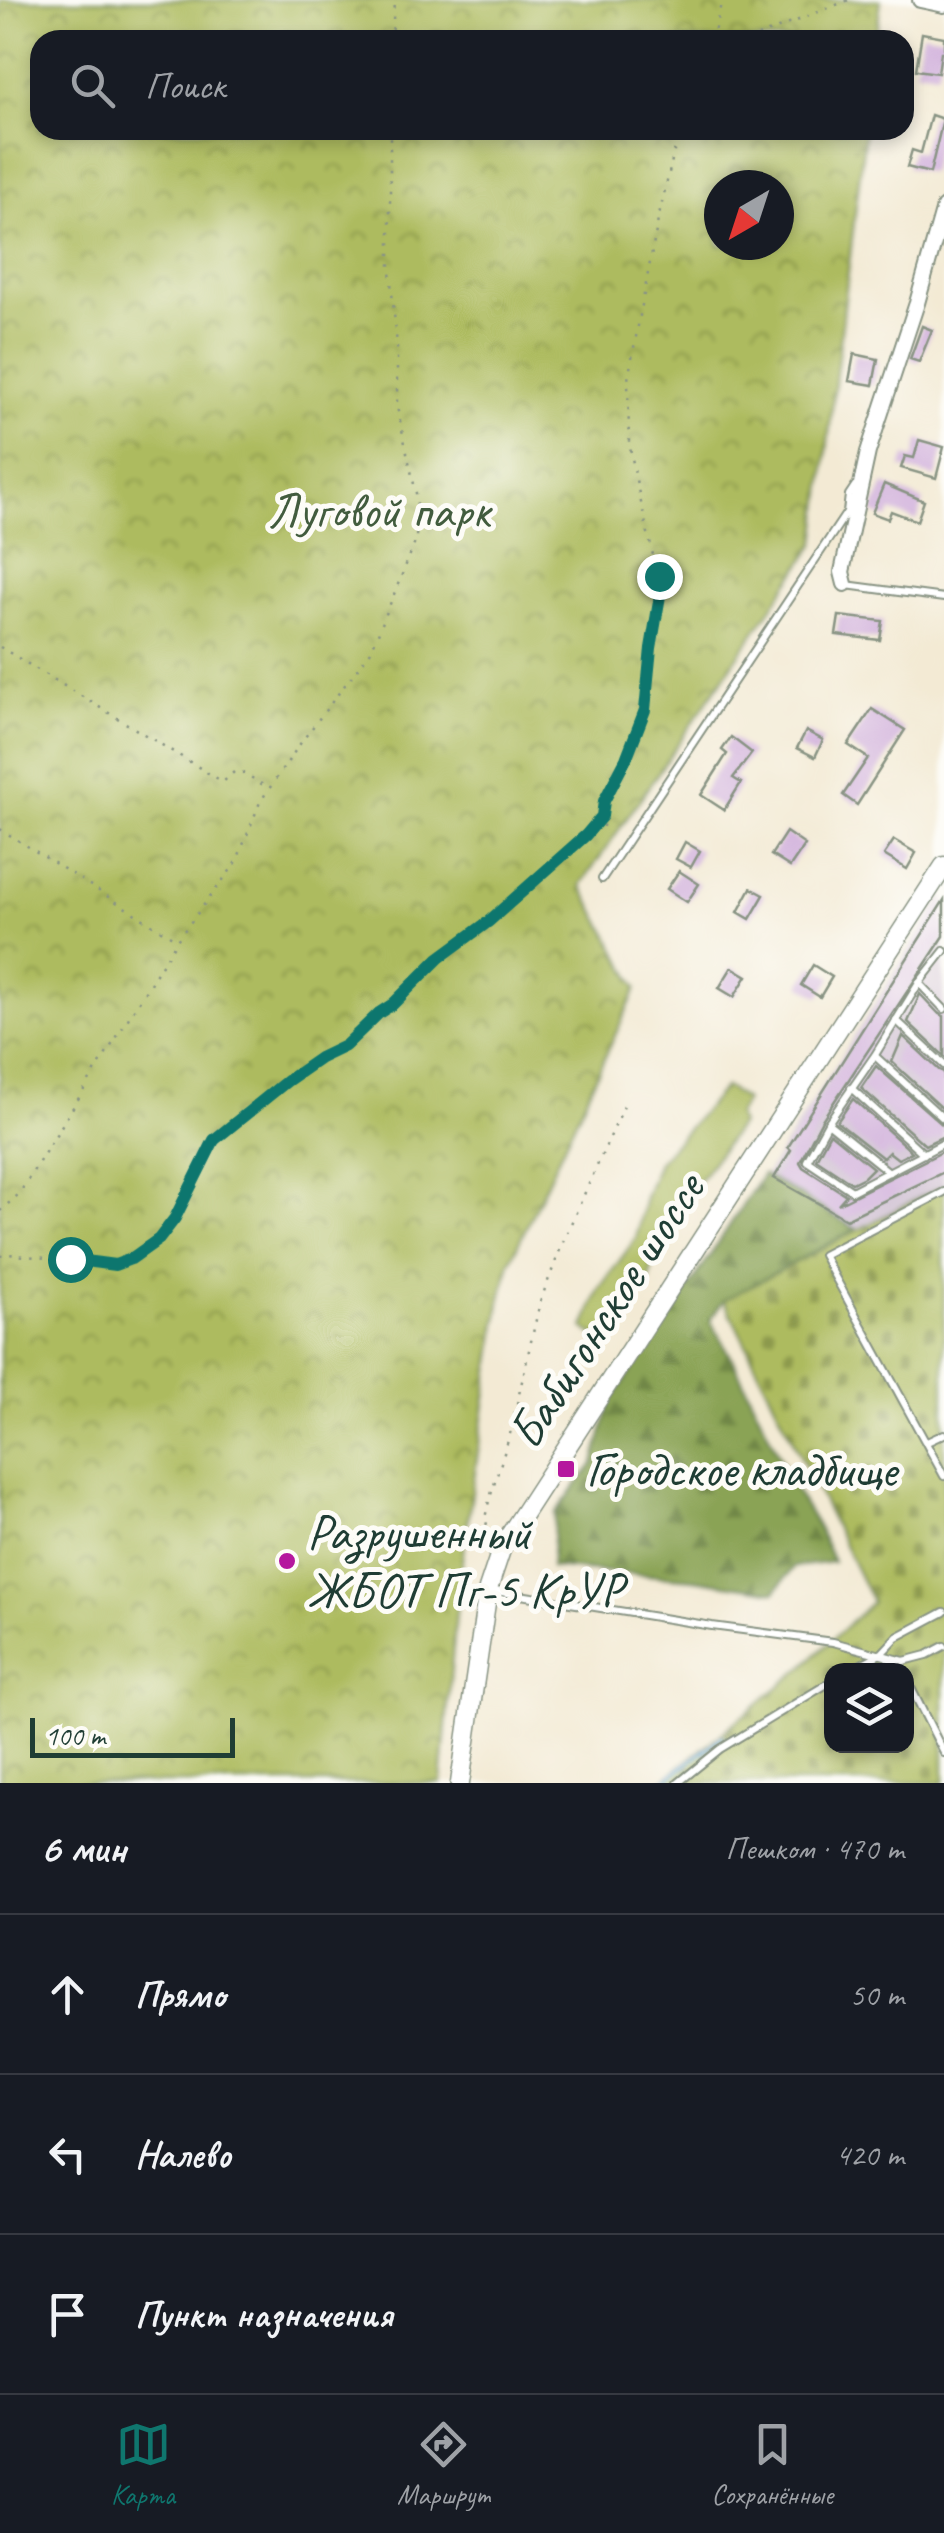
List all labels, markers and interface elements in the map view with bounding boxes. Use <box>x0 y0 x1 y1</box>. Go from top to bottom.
search box <box>30 30 914 140</box>
icon: search <box>65 58 120 113</box>
text: Поиск <box>145 62 225 109</box>
north arrow <box>704 170 794 260</box>
park label: Луговой парк <box>268 479 493 542</box>
route end <box>637 554 683 600</box>
street label: Бабигонское шоссе <box>494 1158 720 1461</box>
route start <box>48 1237 94 1283</box>
place label: Городское кладбище <box>586 1438 900 1501</box>
marker: Городское кладбище <box>555 1458 577 1480</box>
place label: Разрушенный ЖБОТ Пг-5 КрУР <box>307 1501 628 1622</box>
marker: Разрушенный ЖБОТ Пг-5 КрУР <box>276 1550 298 1572</box>
map controls <box>824 1663 914 1753</box>
button: layers <box>824 1663 914 1753</box>
scale bar <box>30 1713 235 1758</box>
text: 100 m <box>45 1718 105 1753</box>
text: 6 мин <box>40 1822 126 1875</box>
text: Пешком · 470 m <box>725 1828 904 1869</box>
icon: ahead <box>40 1967 95 2022</box>
text: Прямо <box>135 1971 225 2018</box>
text: 50 m <box>850 1974 904 2015</box>
icon: left <box>40 2127 95 2182</box>
text: Налево <box>135 2131 231 2178</box>
text: 420 m <box>835 2134 904 2175</box>
icon: arrive <box>40 2287 95 2342</box>
text: Пункт назначения <box>135 2291 392 2338</box>
tab: Карта <box>111 2417 175 2512</box>
tab: Маршрут <box>397 2417 489 2512</box>
tab: Сохранённые <box>711 2417 833 2512</box>

